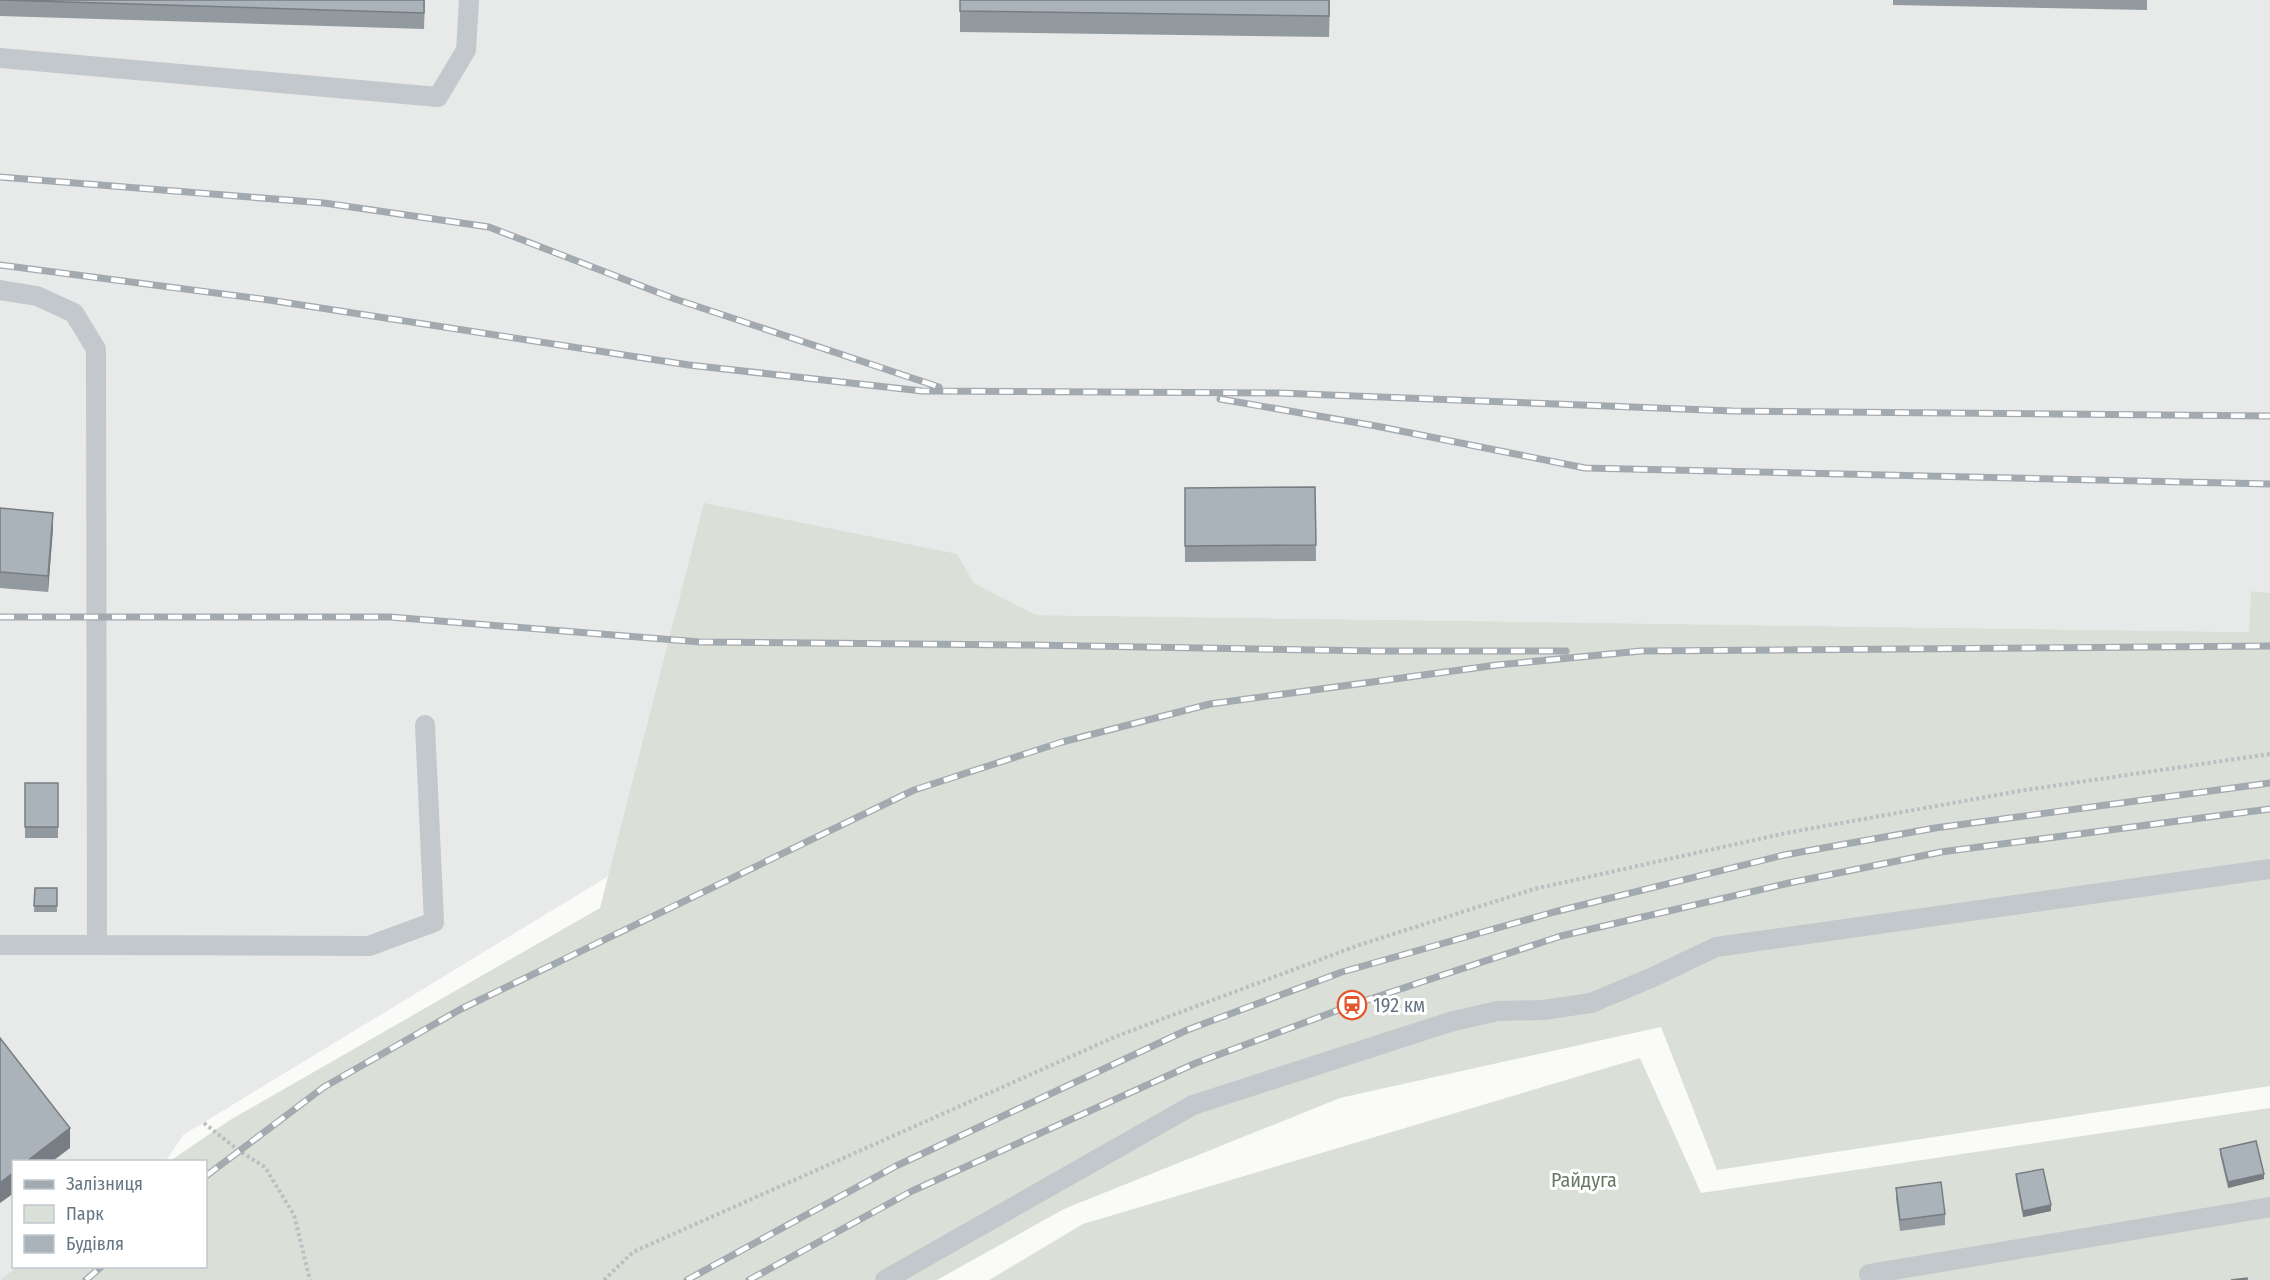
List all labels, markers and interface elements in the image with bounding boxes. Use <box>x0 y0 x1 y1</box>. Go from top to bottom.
station icon: 192 км <box>1336 989 1368 1021</box>
place label: 192 км <box>1373 993 1425 1017</box>
legend <box>12 1160 207 1268</box>
park label: Райдуга <box>1551 1168 1617 1192</box>
text: Залізниця <box>66 1173 143 1195</box>
text: Парк <box>66 1203 104 1225</box>
text: Будівля <box>66 1233 124 1255</box>

